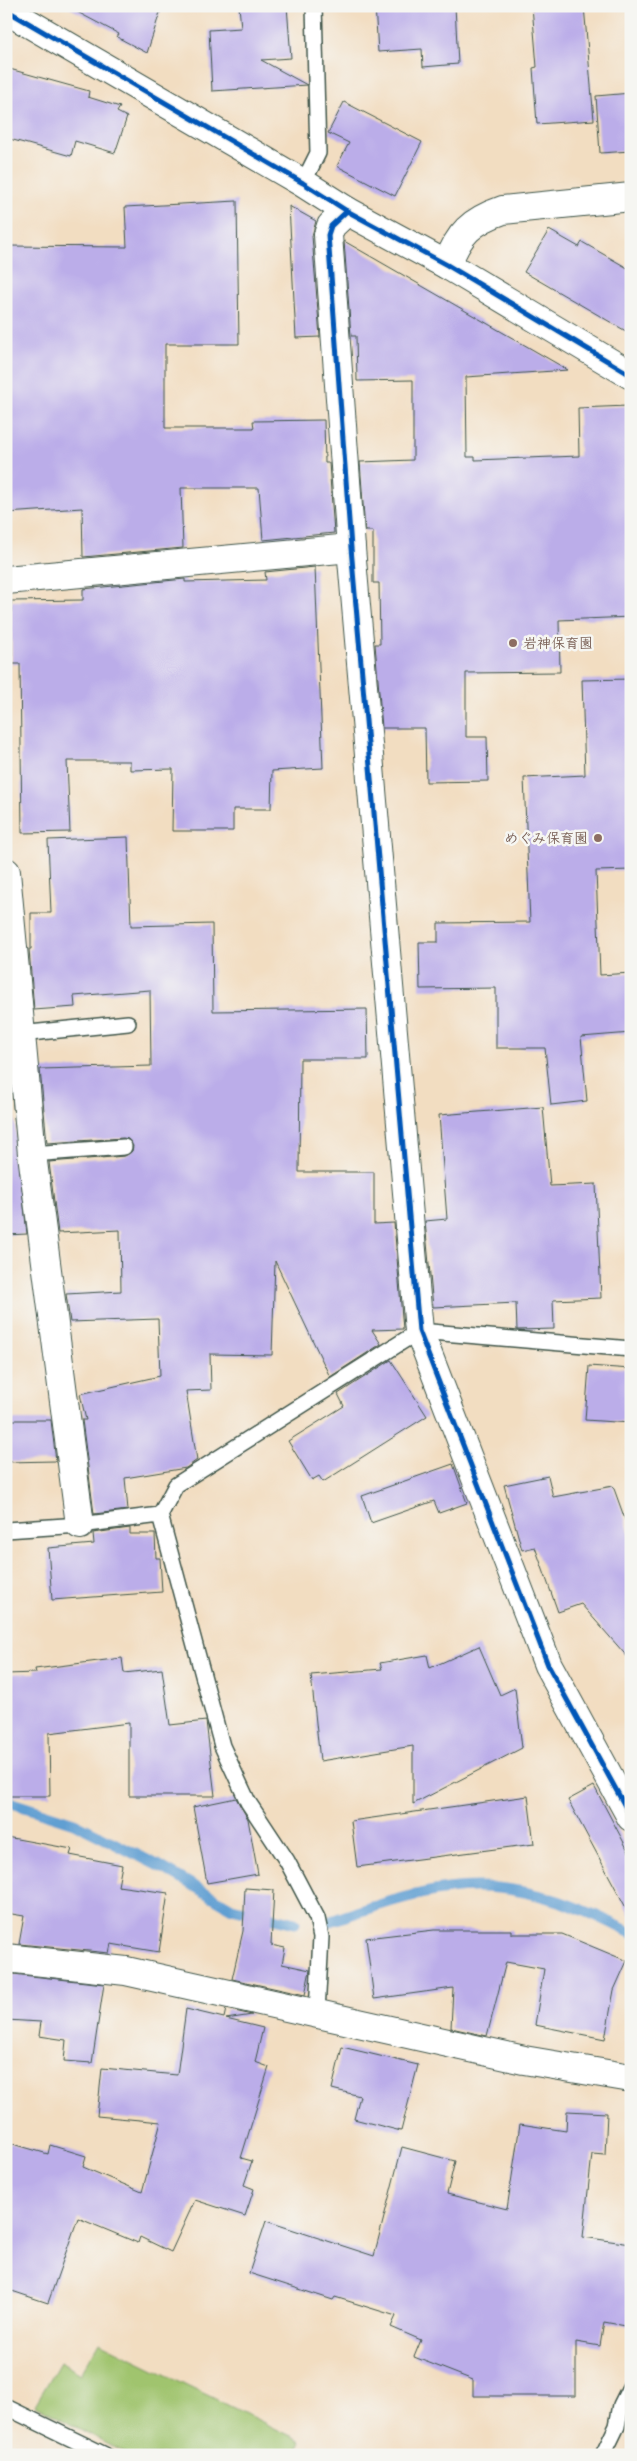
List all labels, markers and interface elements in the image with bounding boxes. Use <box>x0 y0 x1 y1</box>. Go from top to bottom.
place label: 岩神保育園 <box>523 633 593 652</box>
marker: 岩神保育園 <box>507 637 519 649</box>
place label: めぐみ保育園 <box>504 828 588 847</box>
marker: めぐみ保育園 <box>592 832 604 844</box>

